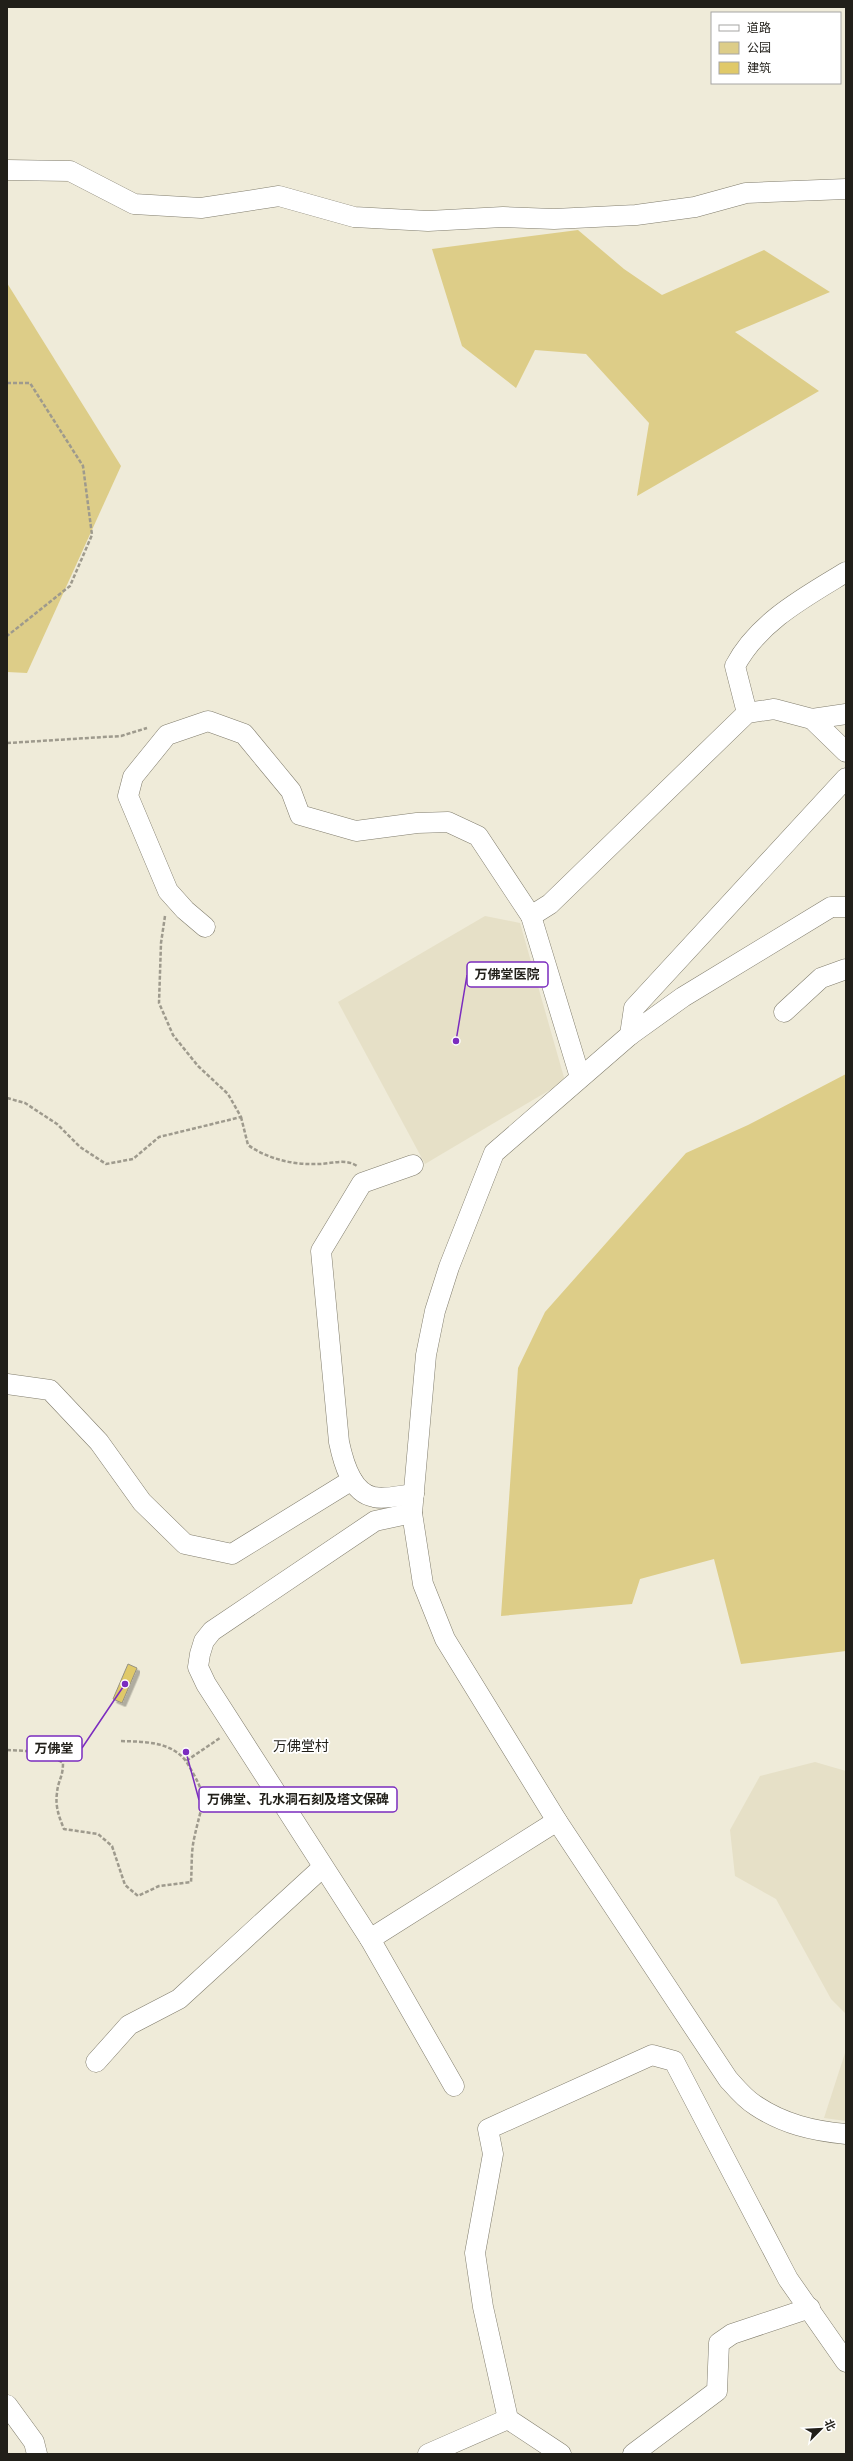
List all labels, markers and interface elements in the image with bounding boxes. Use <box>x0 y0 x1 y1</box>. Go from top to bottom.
legend <box>711 12 841 84</box>
text: 道路 <box>747 21 771 35</box>
text: 公园 <box>747 41 771 55</box>
text: 建筑 <box>747 61 771 75</box>
callout: 万佛堂医院 <box>467 962 548 987</box>
text: 万佛堂医院 <box>474 967 540 982</box>
callout: 万佛堂 <box>27 1736 82 1761</box>
district label: 万佛堂村 <box>273 1738 329 1754</box>
text: 万佛堂 <box>34 1741 74 1756</box>
callout: 万佛堂、孔水洞石刻及塔文保碑 <box>199 1787 397 1812</box>
text: 万佛堂、孔水洞石刻及塔文保碑 <box>207 1792 389 1807</box>
north arrow <box>801 2409 841 2449</box>
text: 北 <box>822 2417 838 2433</box>

